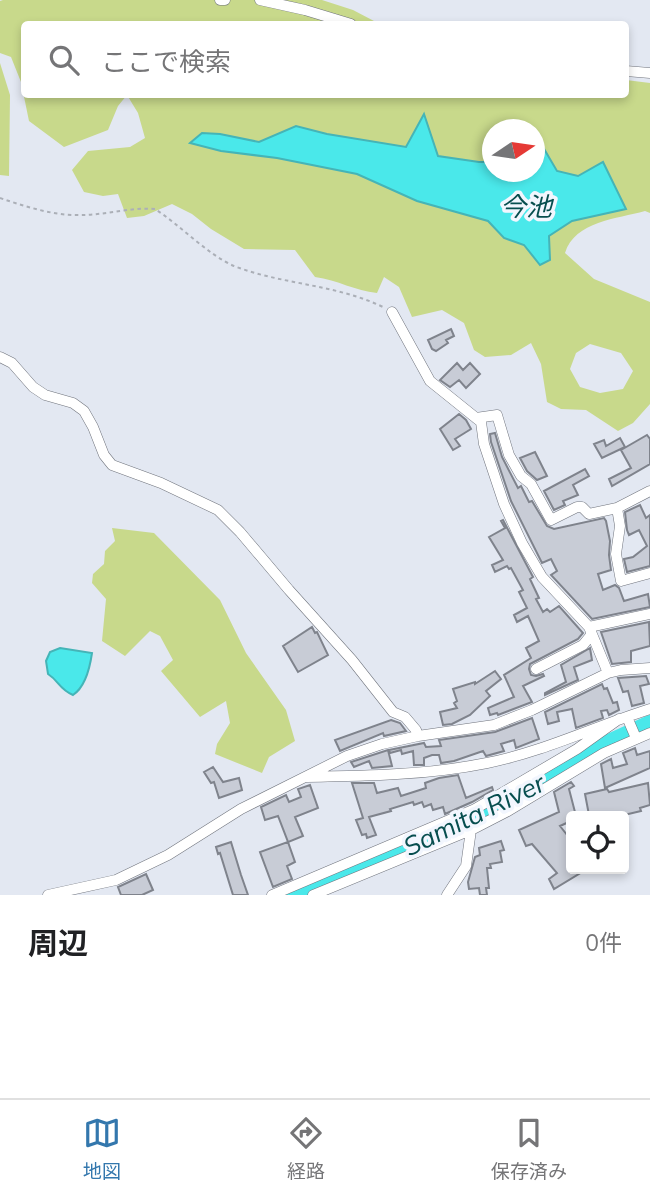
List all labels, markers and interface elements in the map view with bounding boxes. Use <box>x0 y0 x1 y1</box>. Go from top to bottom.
search box <box>21 21 629 98</box>
icon: search <box>45 41 83 79</box>
text: ここで検索 <box>101 45 231 78</box>
north arrow <box>482 119 545 182</box>
water label: 今池 <box>500 190 555 223</box>
water label: Samita River <box>397 765 551 863</box>
map controls <box>566 811 629 874</box>
button: locate <box>566 811 629 874</box>
text: 周辺 <box>28 924 88 962</box>
text: 0件 <box>585 928 622 957</box>
tab: 地図 <box>83 1114 121 1183</box>
tab: 経路 <box>287 1114 325 1183</box>
tab: 保存済み <box>491 1114 567 1183</box>

